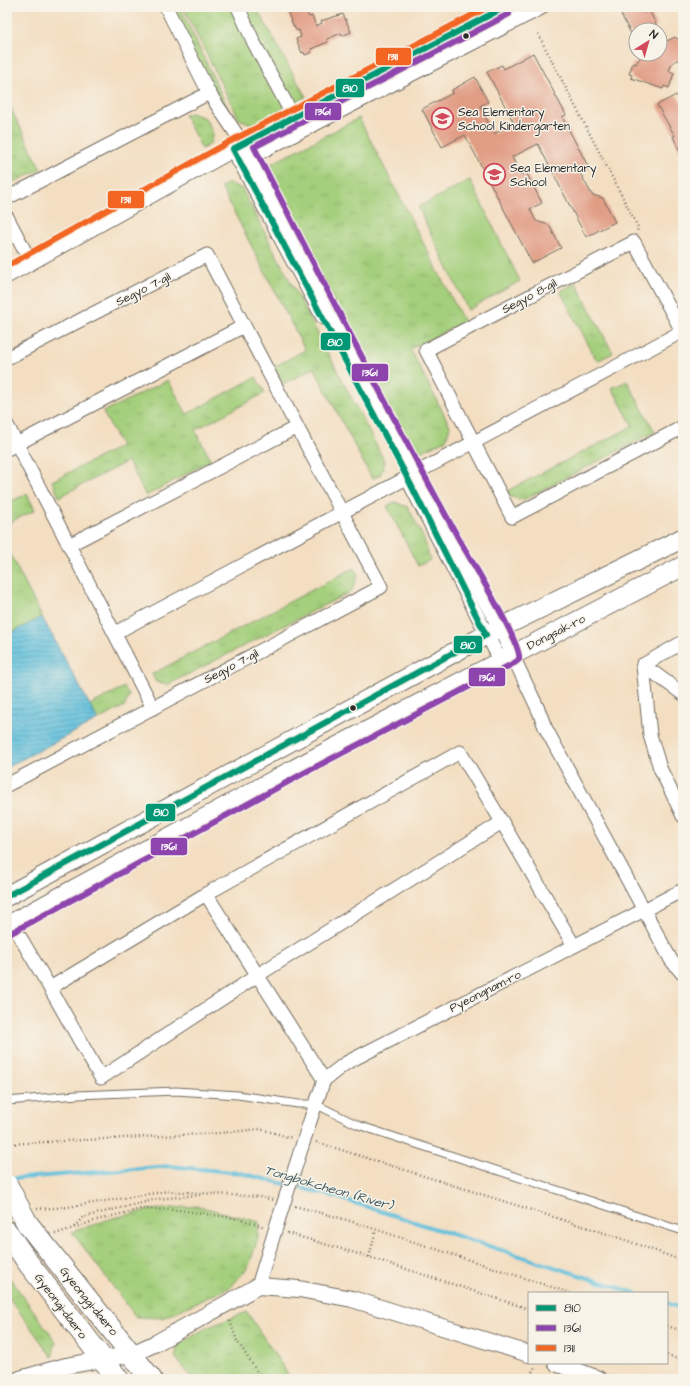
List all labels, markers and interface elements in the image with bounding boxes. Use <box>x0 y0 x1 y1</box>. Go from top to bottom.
north arrow <box>628 22 668 62</box>
text: N <box>646 26 661 43</box>
unlabelled marker <box>461 31 471 41</box>
line badge: 1311 <box>375 47 412 66</box>
text: 1311 <box>388 49 398 64</box>
line badge: 810 <box>335 78 365 98</box>
text: 810 <box>342 81 358 96</box>
line badge: 1361 <box>304 102 342 121</box>
text: 1361 <box>315 104 331 119</box>
place label: Sea Elementary School Kindergarten <box>458 104 570 136</box>
school or university icon: Sea Elementary School Kindergarten <box>430 106 456 132</box>
place label: Sea Elementary School <box>510 160 597 191</box>
school or university icon: Sea Elementary School <box>482 162 508 188</box>
line badge: 1311 <box>107 190 145 209</box>
text: 1311 <box>121 192 131 207</box>
street label: Segyo 7-gil <box>113 268 174 311</box>
street label: Segyo 8-gil <box>499 275 560 319</box>
line badge: 810 <box>320 332 351 351</box>
text: 810 <box>327 335 343 350</box>
line badge: 1361 <box>351 363 389 382</box>
text: 1361 <box>362 365 378 380</box>
street label: Dongsak-ro <box>524 610 589 655</box>
line badge: 810 <box>453 635 483 654</box>
text: 810 <box>460 638 476 653</box>
street label: Segyo 7-gil <box>201 645 262 689</box>
line badge: 1361 <box>468 667 506 687</box>
text: 1361 <box>479 670 495 685</box>
unlabelled marker <box>348 703 358 713</box>
line badge: 810 <box>145 803 176 822</box>
text: 810 <box>153 805 169 820</box>
line badge: 1361 <box>150 837 188 856</box>
text: 1361 <box>161 839 177 854</box>
street label: Pyeongnam-ro <box>447 966 525 1018</box>
water label: Tongbokcheon (River) <box>262 1161 396 1216</box>
street label: Gyeonggi-daero <box>55 1263 122 1340</box>
street label: Gyeongi-daero <box>30 1270 91 1343</box>
legend <box>528 1292 668 1364</box>
text: 810 <box>564 1300 581 1317</box>
text: 1361 <box>564 1320 581 1337</box>
text: 1311 <box>564 1340 575 1357</box>

